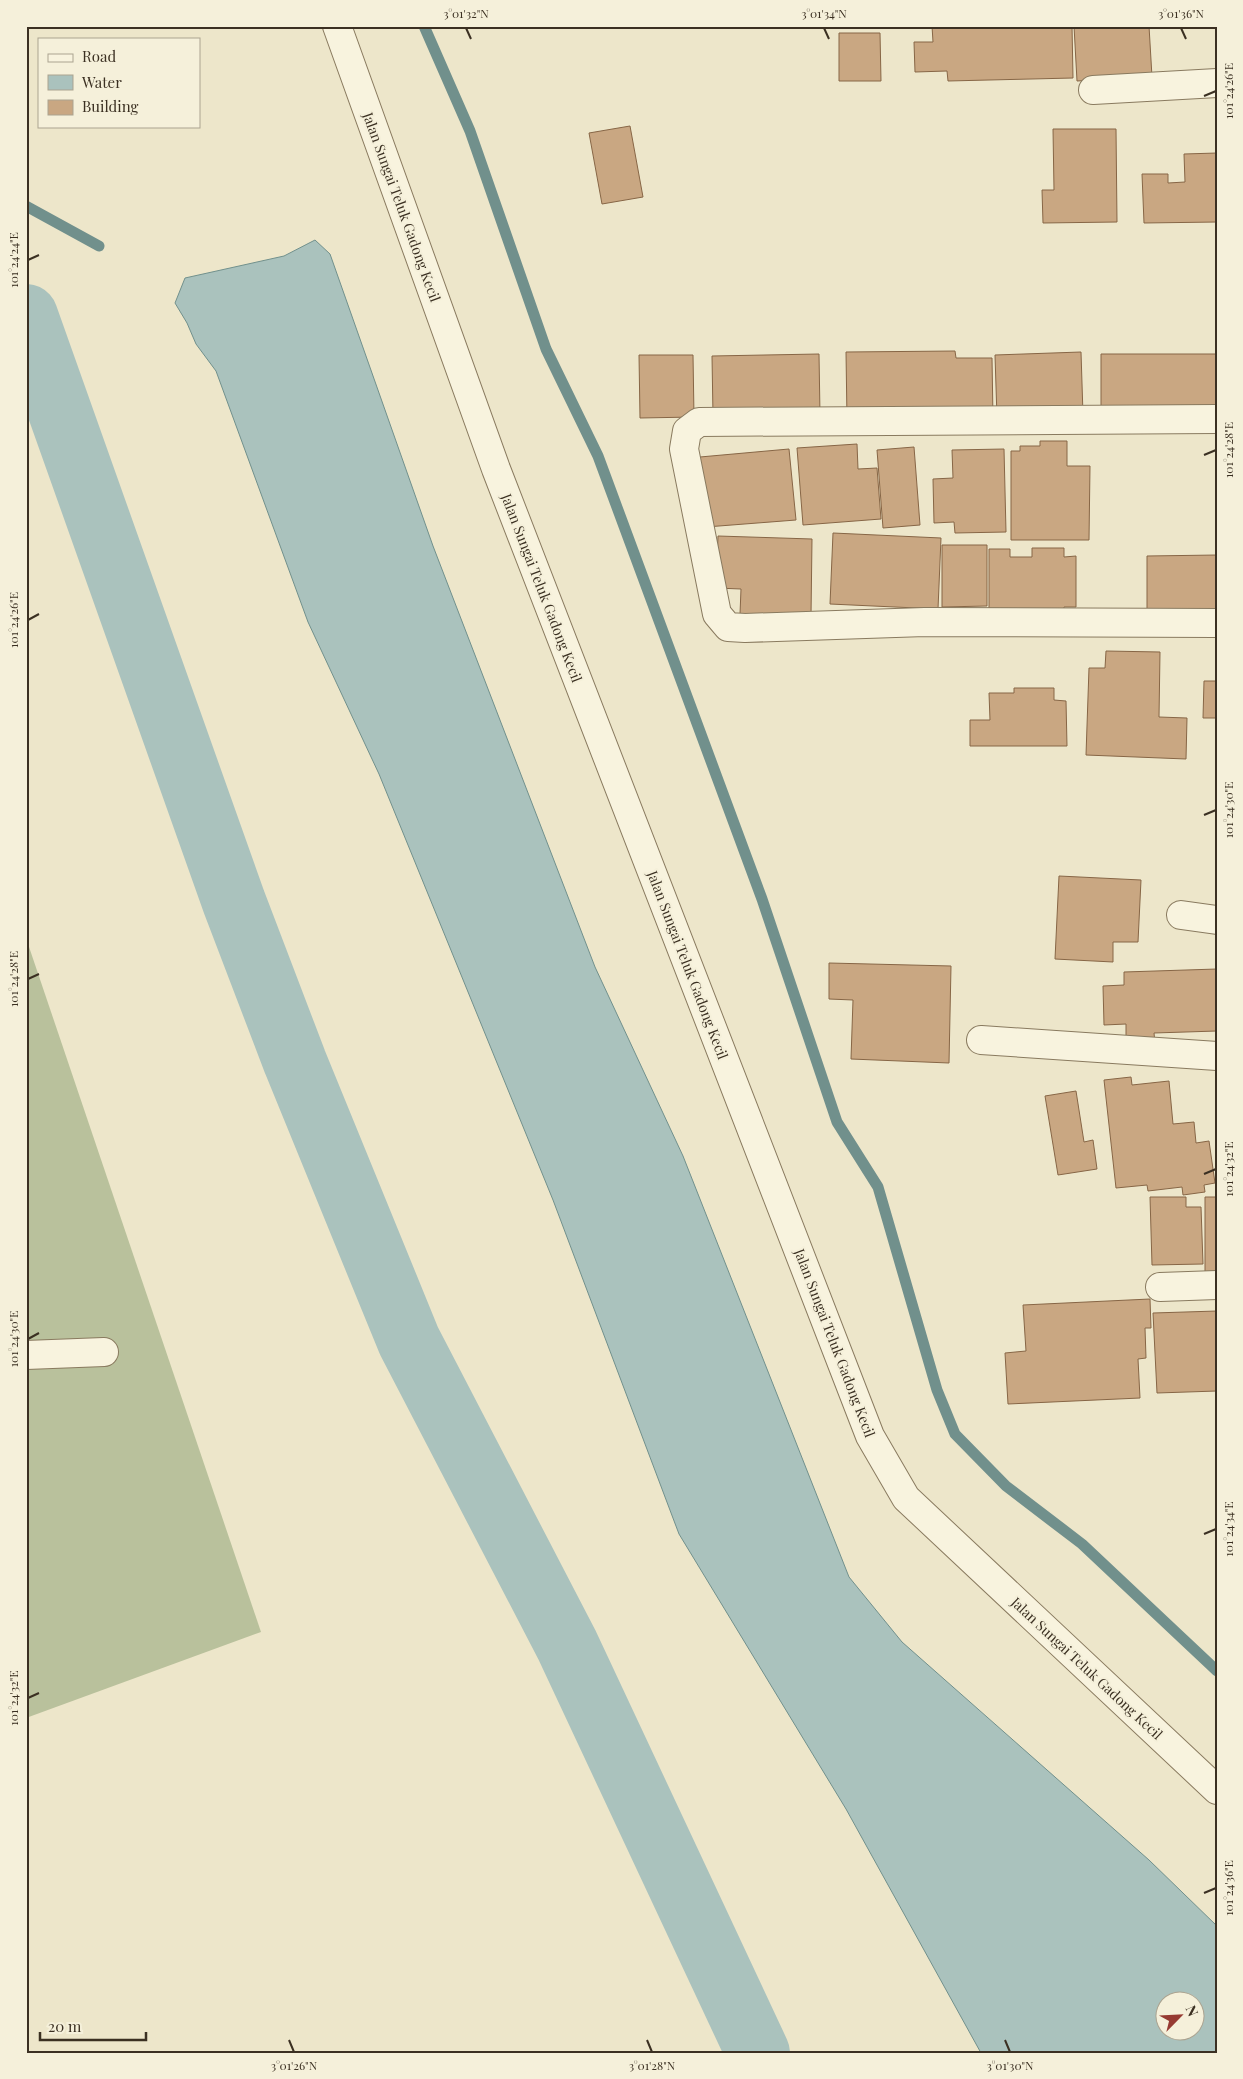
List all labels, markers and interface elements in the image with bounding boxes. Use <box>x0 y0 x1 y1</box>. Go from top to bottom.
text: 3°01'32"N <box>443 5 489 21</box>
text: 3°01'34"N <box>801 5 847 21</box>
text: 3°01'36"N <box>1158 5 1204 21</box>
legend <box>38 38 200 128</box>
text: Road <box>82 46 116 66</box>
text: 101°24'26"E <box>1220 63 1236 119</box>
text: Water <box>81 72 122 92</box>
text: Building <box>82 96 139 116</box>
street label: Jalan Sungai Teluk Gadong Kecil <box>358 109 445 304</box>
text: 101°24'24"E <box>5 232 21 288</box>
text: 101°24'28"E <box>1220 422 1236 478</box>
street label: Jalan Sungai Teluk Gadong Kecil <box>497 490 587 685</box>
text: 101°24'26"E <box>5 592 21 648</box>
text: 101°24'30"E <box>1220 782 1236 838</box>
street label: Jalan Sungai Teluk Gadong Kecil <box>643 867 733 1062</box>
text: 101°24'28"E <box>5 951 21 1007</box>
text: 101°24'32"E <box>1220 1141 1236 1197</box>
street label: Jalan Sungai Teluk Gadong Kecil <box>790 1245 880 1440</box>
text: 101°24'30"E <box>5 1311 21 1367</box>
text: 101°24'34"E <box>1220 1501 1236 1557</box>
street label: Jalan Sungai Teluk Gadong Kecil <box>1006 1592 1167 1743</box>
text: 101°24'32"E <box>5 1670 21 1726</box>
text: 101°24'36"E <box>1220 1860 1236 1916</box>
north arrow <box>1156 1992 1206 2042</box>
text: N <box>1182 2002 1203 2019</box>
scale bar <box>40 2009 146 2041</box>
text: 20 m <box>48 2016 82 2036</box>
text: 3°01'26"N <box>271 2057 318 2073</box>
text: 3°01'28"N <box>629 2057 676 2073</box>
text: 3°01'30"N <box>987 2057 1034 2073</box>

